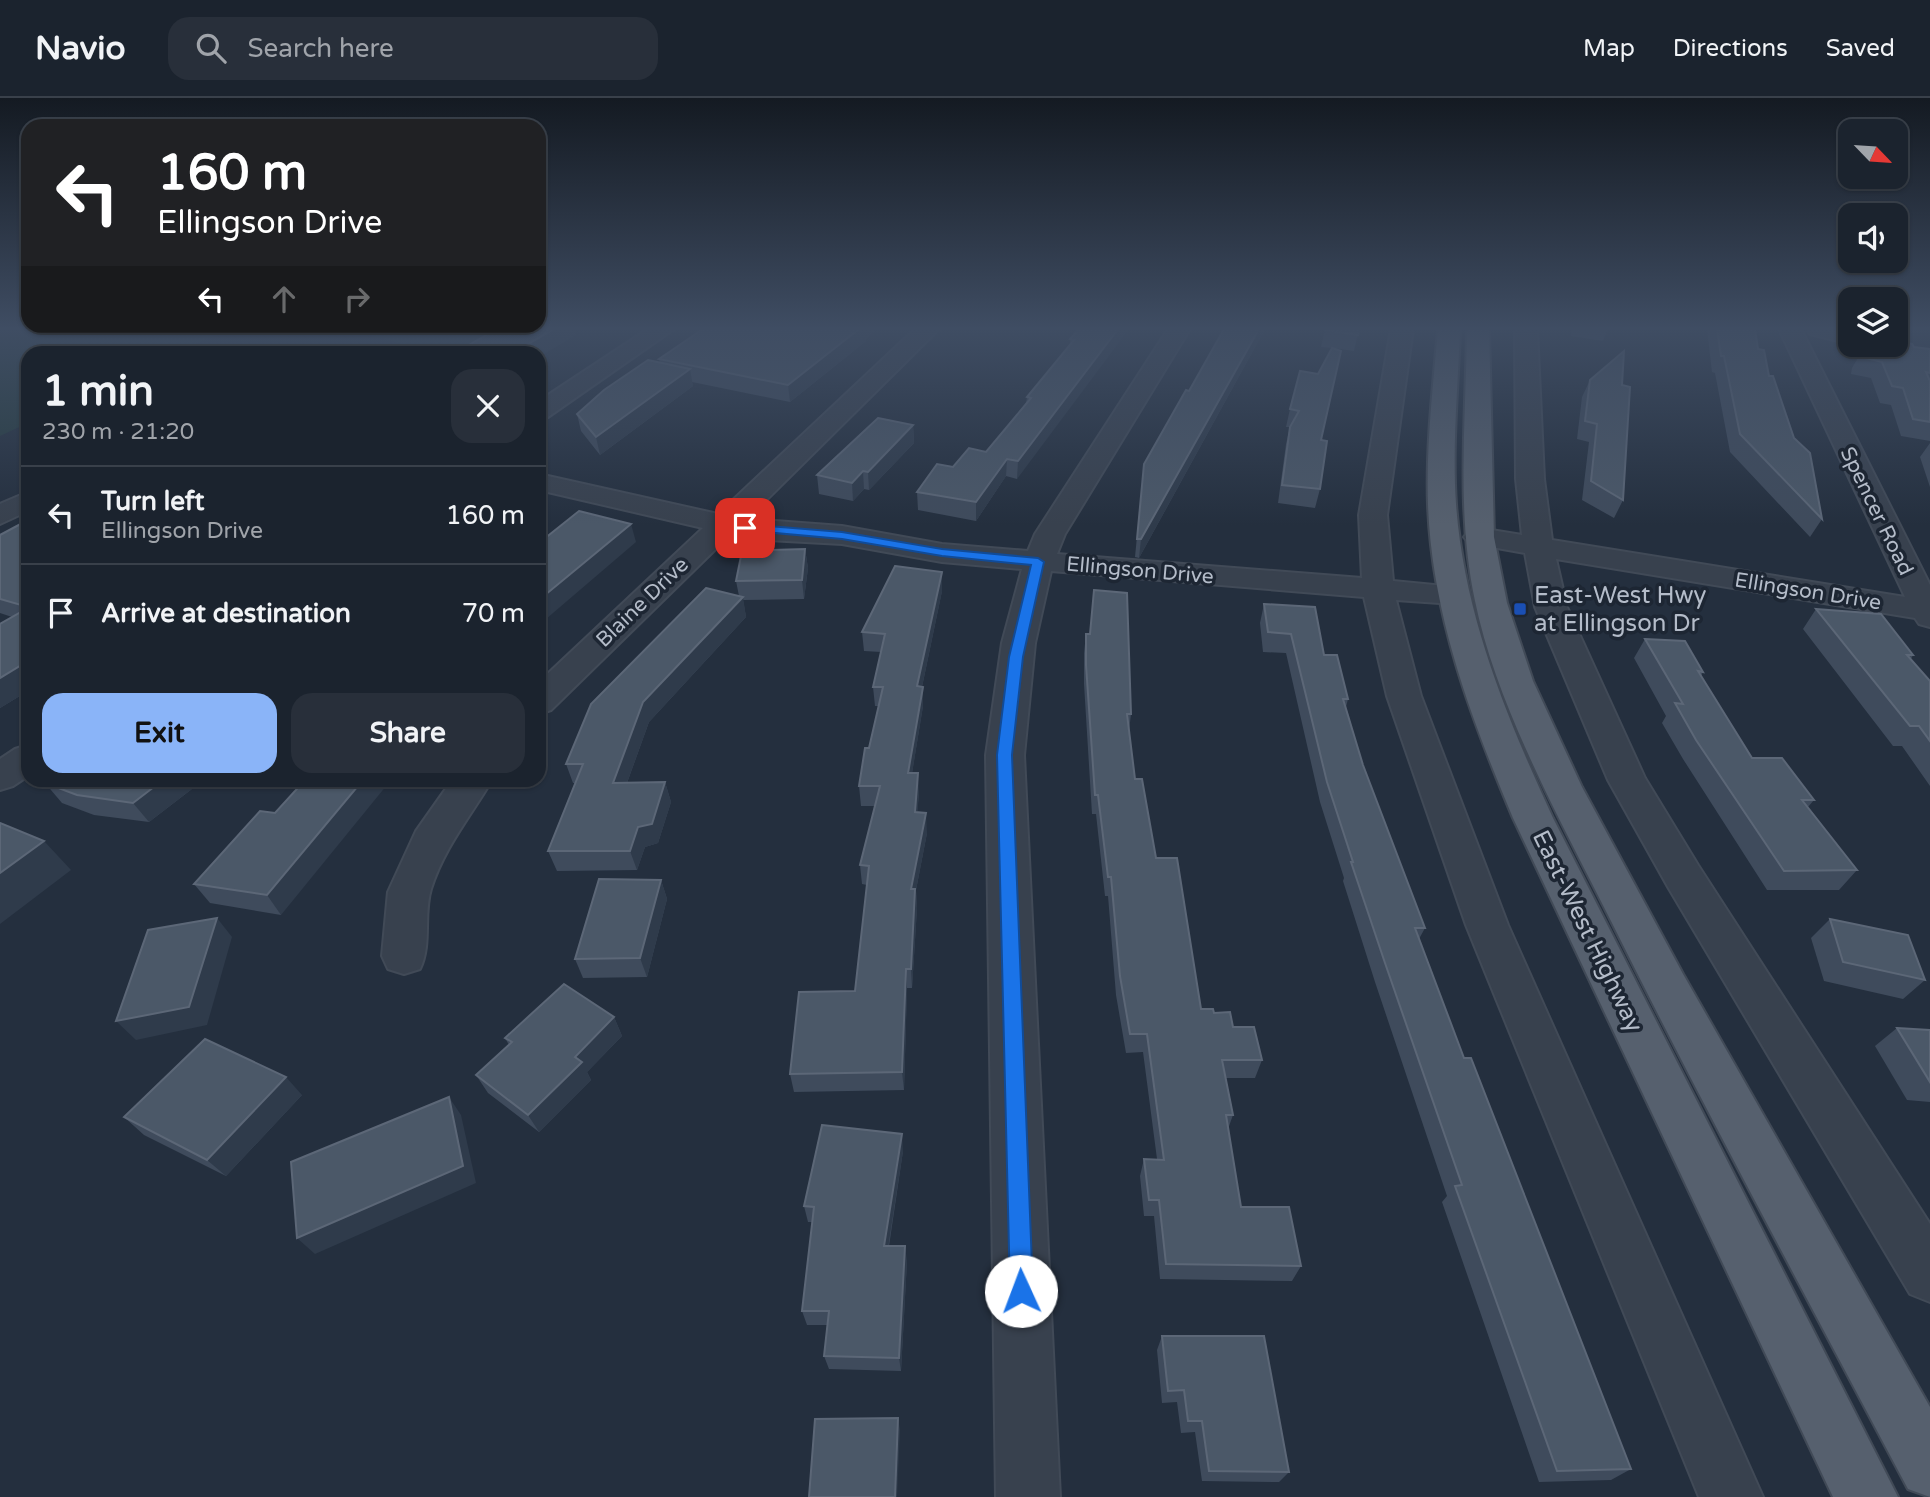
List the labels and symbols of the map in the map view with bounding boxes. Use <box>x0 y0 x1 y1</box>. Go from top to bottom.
north arrow <box>1838 119 1908 189</box>
street label: Spencer Road <box>1835 443 1918 580</box>
pin <box>715 498 775 558</box>
street label: Blaine Drive <box>591 552 694 653</box>
street label: Ellingson Drive <box>1065 552 1215 589</box>
street label: Ellingson Drive <box>1733 568 1883 615</box>
place label: East-West Hwy at Ellingson Dr <box>1534 581 1707 638</box>
marker: East-West Hwy at Ellingson Dr <box>1512 601 1528 617</box>
street label: East-West Highway <box>1526 826 1649 1037</box>
position arrow <box>984 1254 1058 1328</box>

